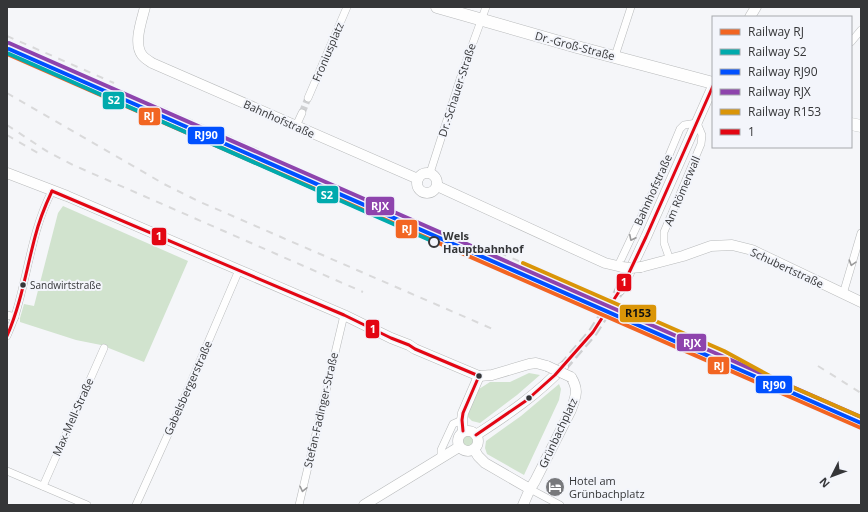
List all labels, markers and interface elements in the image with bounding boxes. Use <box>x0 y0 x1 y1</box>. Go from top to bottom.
legend <box>712 16 852 148</box>
street label: Froniusplatz <box>308 20 347 84</box>
text: Railway RJ <box>748 23 804 40</box>
street label: Dr.-Groß-Straße <box>534 28 617 63</box>
street label: Dr.-Schauer-Straße <box>434 41 479 139</box>
text: Railway S2 <box>748 43 807 60</box>
text: Railway RJ90 <box>748 63 818 80</box>
text: Railway RJX <box>748 83 811 100</box>
line badge: S2 <box>102 91 125 110</box>
text: S2 <box>108 92 120 107</box>
street label: Bahnhofstraße <box>241 96 317 141</box>
text: Railway R153 <box>748 103 821 120</box>
line badge: RJ <box>138 107 161 126</box>
text: RJ <box>144 108 154 123</box>
text: 1 <box>748 123 755 140</box>
line badge: RJ90 <box>187 126 225 145</box>
text: RJ90 <box>194 127 218 142</box>
street label: Bahnhofstraße <box>630 152 675 228</box>
street label: Am Römerwall <box>660 154 703 228</box>
line badge: S2 <box>316 185 339 204</box>
text: S2 <box>321 187 333 202</box>
line badge: RJX <box>365 196 395 216</box>
text: RJX <box>371 198 390 213</box>
line badge: RJ <box>395 219 418 239</box>
text: RJ <box>402 221 412 236</box>
line badge: 1 <box>151 227 167 246</box>
text: 1 <box>156 228 162 243</box>
place label: Wels Hauptbahnhof <box>443 228 524 256</box>
one-way arrow <box>629 233 637 241</box>
marker: Wels Hauptbahnhof <box>428 236 440 248</box>
street label: Schubertstraße <box>748 244 826 291</box>
one-way arrow <box>848 260 857 267</box>
line badge: 1 <box>616 273 632 292</box>
text: 1 <box>621 274 627 289</box>
place label: Sandwirtstraße <box>30 278 101 292</box>
marker: Sandwirtstraße <box>18 280 28 290</box>
line badge: R153 <box>619 304 657 323</box>
text: R153 <box>625 305 651 320</box>
line badge: 1 <box>365 319 380 339</box>
text: 1 <box>370 321 376 336</box>
line badge: RJX <box>676 333 707 352</box>
text: RJX <box>683 335 702 350</box>
street label: Gabelsbergerstraße <box>160 338 215 437</box>
street label: Stefan-Fadinger-Straße <box>300 351 341 469</box>
line badge: RJ <box>707 356 730 375</box>
text: RJ <box>714 358 724 373</box>
unlabelled marker <box>474 371 484 381</box>
street label: Max-Mell-Straße <box>49 375 96 458</box>
line badge: RJ90 <box>755 375 793 394</box>
text: RJ90 <box>762 377 786 392</box>
unlabelled marker <box>524 393 534 403</box>
street label: Grünbachplatz <box>535 395 580 470</box>
north arrow <box>812 456 852 496</box>
place label: Hotel am Grünbachplatz <box>569 473 645 501</box>
text: N <box>816 475 833 491</box>
hotel icon: Hotel am Grünbachplatz <box>544 476 566 498</box>
one-way arrow <box>299 486 308 493</box>

